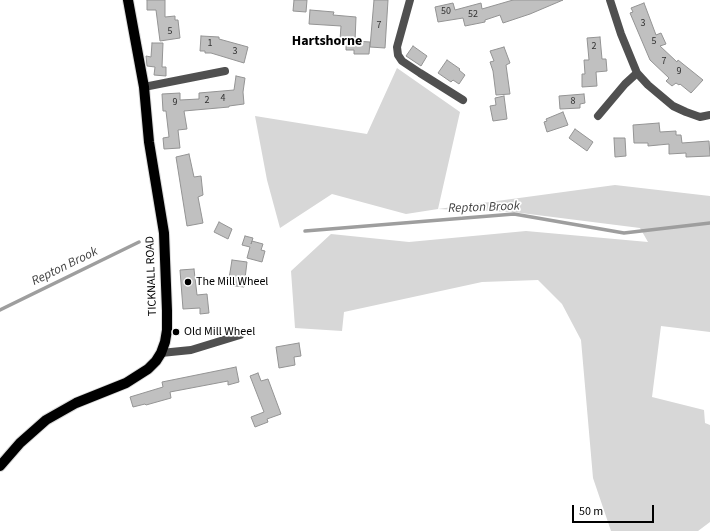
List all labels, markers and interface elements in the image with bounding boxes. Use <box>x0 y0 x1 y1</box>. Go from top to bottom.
house number: 50 <box>441 6 451 18</box>
house number: 52 <box>468 9 478 21</box>
house number: 3 <box>641 18 645 30</box>
house number: 7 <box>377 20 381 32</box>
house number: 5 <box>168 26 172 38</box>
district label: Hartshorne <box>292 34 362 50</box>
house number: 5 <box>652 36 656 48</box>
house number: 1 <box>208 38 212 50</box>
house number: 2 <box>592 41 596 53</box>
house number: 3 <box>233 46 237 58</box>
house number: 7 <box>662 56 666 68</box>
house number: 9 <box>677 66 681 78</box>
house number: 4 <box>221 93 225 105</box>
house number: 2 <box>205 95 209 107</box>
house number: 8 <box>571 96 575 108</box>
house number: 9 <box>173 97 177 109</box>
water label: Repton Brook <box>448 199 520 217</box>
street label: TICKNALL ROAD <box>143 236 161 316</box>
water label: Repton Brook <box>29 244 101 290</box>
place label: The Mill Wheel <box>196 275 268 289</box>
marker: The Mill Wheel <box>183 277 193 287</box>
place label: Old Mill Wheel <box>184 325 255 339</box>
marker: Old Mill Wheel <box>171 327 181 337</box>
scale bar <box>574 497 656 523</box>
text: 50 m <box>579 503 603 520</box>

